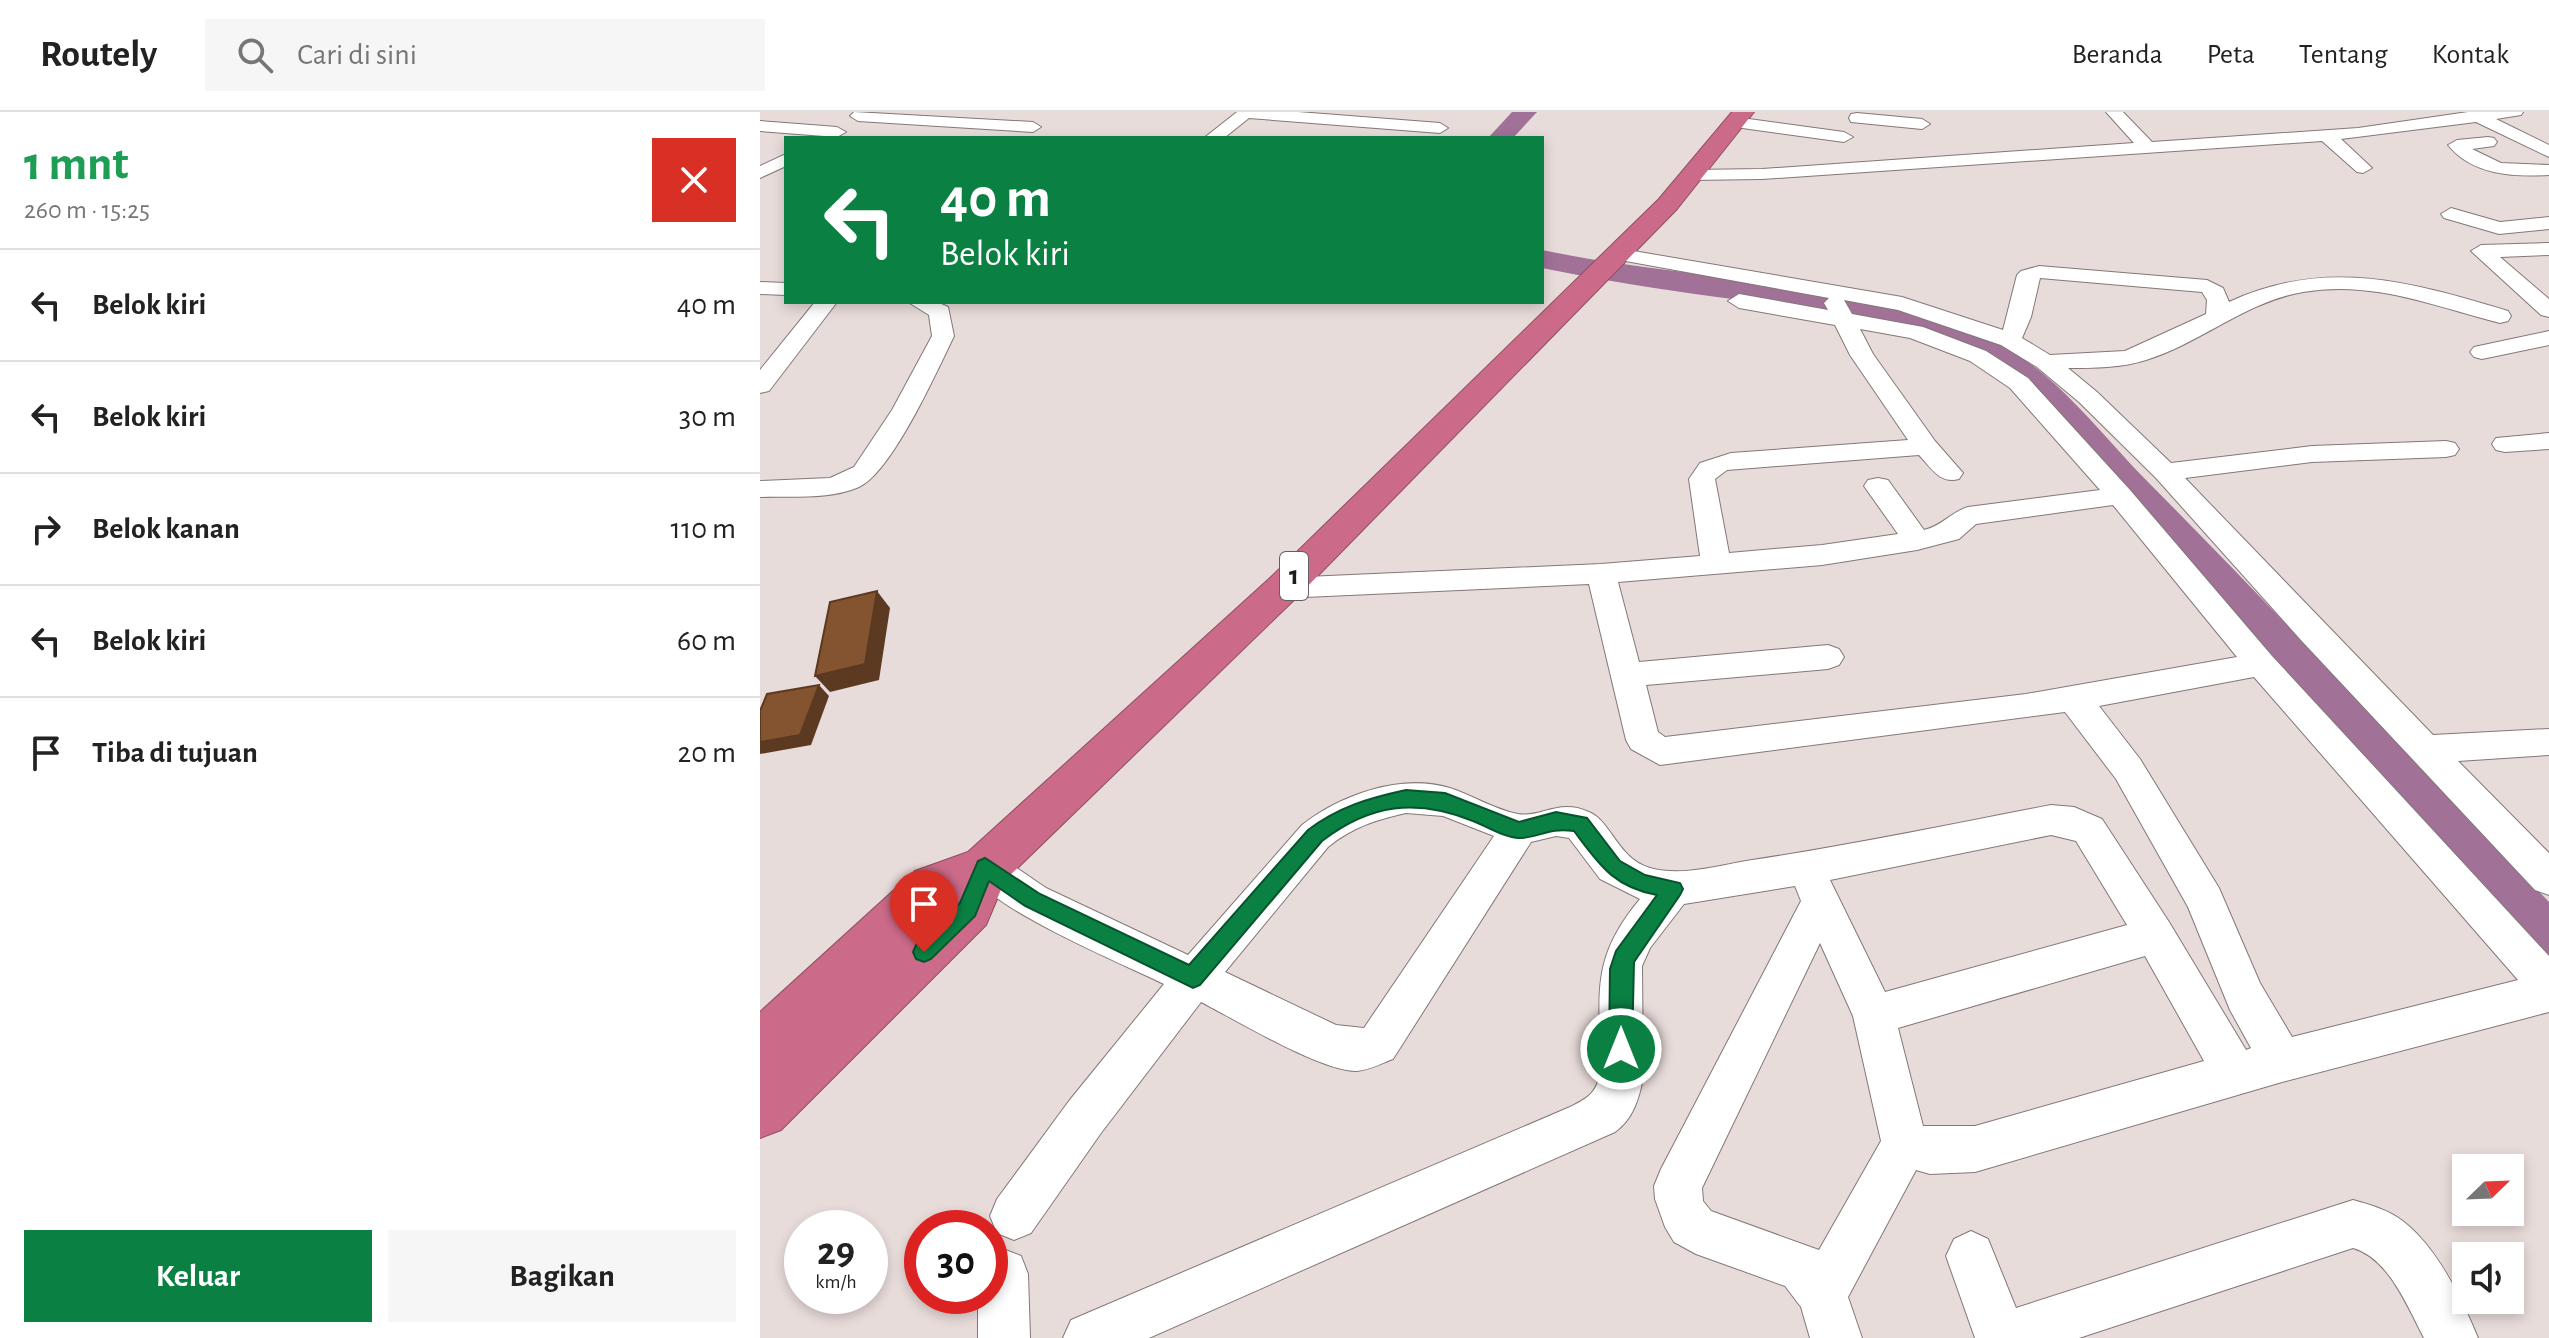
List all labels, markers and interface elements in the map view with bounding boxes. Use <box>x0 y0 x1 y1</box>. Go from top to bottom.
search box <box>205 19 765 91</box>
icon: search <box>233 33 277 77</box>
text: Routely <box>40 36 157 74</box>
text: Cari di sini <box>297 40 417 70</box>
text: Beranda <box>2072 41 2163 69</box>
text: Peta <box>2207 41 2255 69</box>
text: Tentang <box>2299 41 2388 69</box>
text: Kontak <box>2432 41 2509 69</box>
button: close <box>652 138 736 222</box>
text: 1 mnt <box>24 141 129 189</box>
icon: left <box>808 168 912 272</box>
text: 40 m <box>940 171 1051 227</box>
text: 260 m · 15:25 <box>24 197 150 223</box>
text: Belok kiri <box>940 236 1070 272</box>
icon: left <box>24 283 68 327</box>
text: Belok kiri <box>92 290 206 320</box>
text: 40 m <box>677 290 736 320</box>
icon: left <box>24 395 68 439</box>
text: Belok kiri <box>92 402 206 432</box>
text: 30 m <box>679 402 736 432</box>
icon: right <box>24 507 68 551</box>
text: Belok kanan <box>92 514 240 544</box>
text: 110 m <box>671 514 736 544</box>
road number: 1 <box>1280 552 1308 600</box>
icon: left <box>24 619 68 663</box>
text: Belok kiri <box>92 626 206 656</box>
text: 60 m <box>677 626 736 656</box>
icon: arrive <box>24 731 68 775</box>
text: Tiba di tujuan <box>92 738 258 768</box>
text: 20 m <box>678 738 736 768</box>
pin <box>890 870 958 952</box>
icon: arrive <box>902 882 946 926</box>
position arrow <box>1579 1007 1663 1091</box>
north arrow <box>2452 1154 2524 1226</box>
map controls <box>2452 1154 2524 1314</box>
speed limit sign: 30 <box>904 1210 1008 1314</box>
button: Keluar <box>24 1230 372 1322</box>
button: Bagikan <box>388 1230 736 1322</box>
text: 29 <box>817 1232 855 1272</box>
button: sound <box>2452 1242 2524 1314</box>
text: km/h <box>815 1272 857 1292</box>

